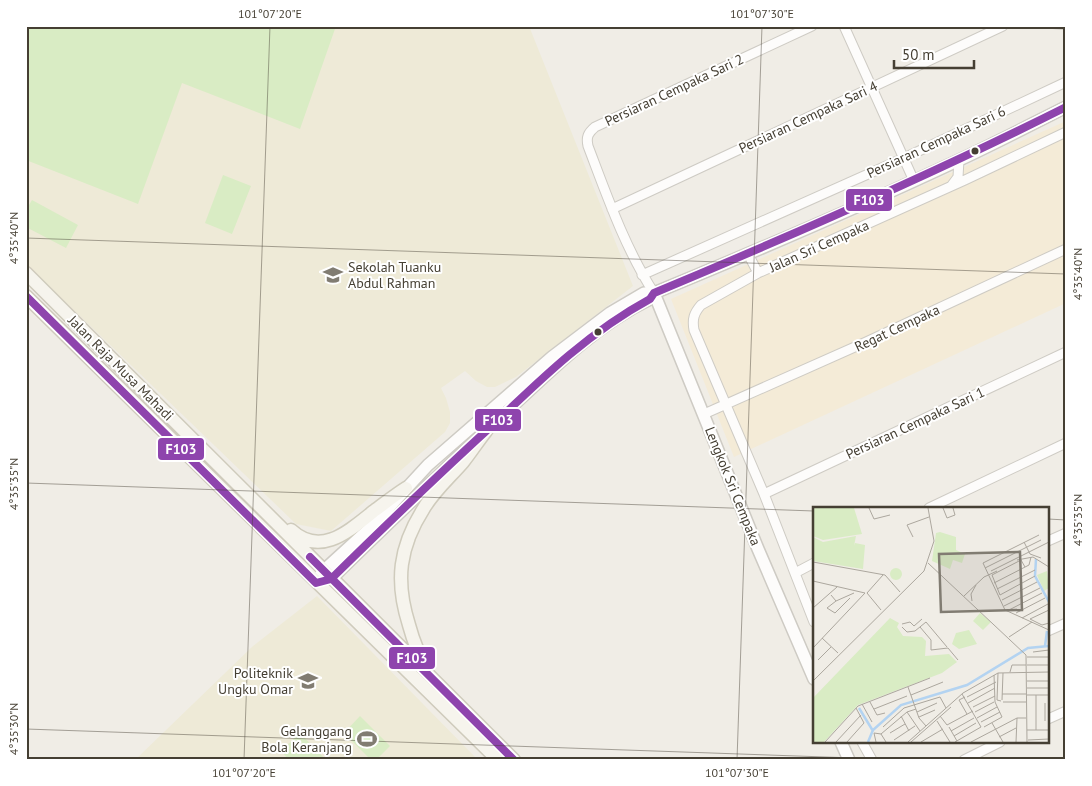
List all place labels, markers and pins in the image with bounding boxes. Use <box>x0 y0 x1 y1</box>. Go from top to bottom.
unlabelled marker <box>970 146 980 156</box>
place label: Sekolah Tuanku Abdul Rahman <box>348 258 441 292</box>
school or university icon: Sekolah Tuanku Abdul Rahman <box>322 264 344 286</box>
unlabelled marker <box>593 327 603 337</box>
place label: Politeknik Ungku Omar <box>218 664 293 698</box>
school or university icon: Politeknik Ungku Omar <box>297 670 319 692</box>
place label: Gelanggang Bola Keranjang <box>261 722 352 756</box>
sports icon: Gelanggang Bola Keranjang <box>356 728 378 750</box>

